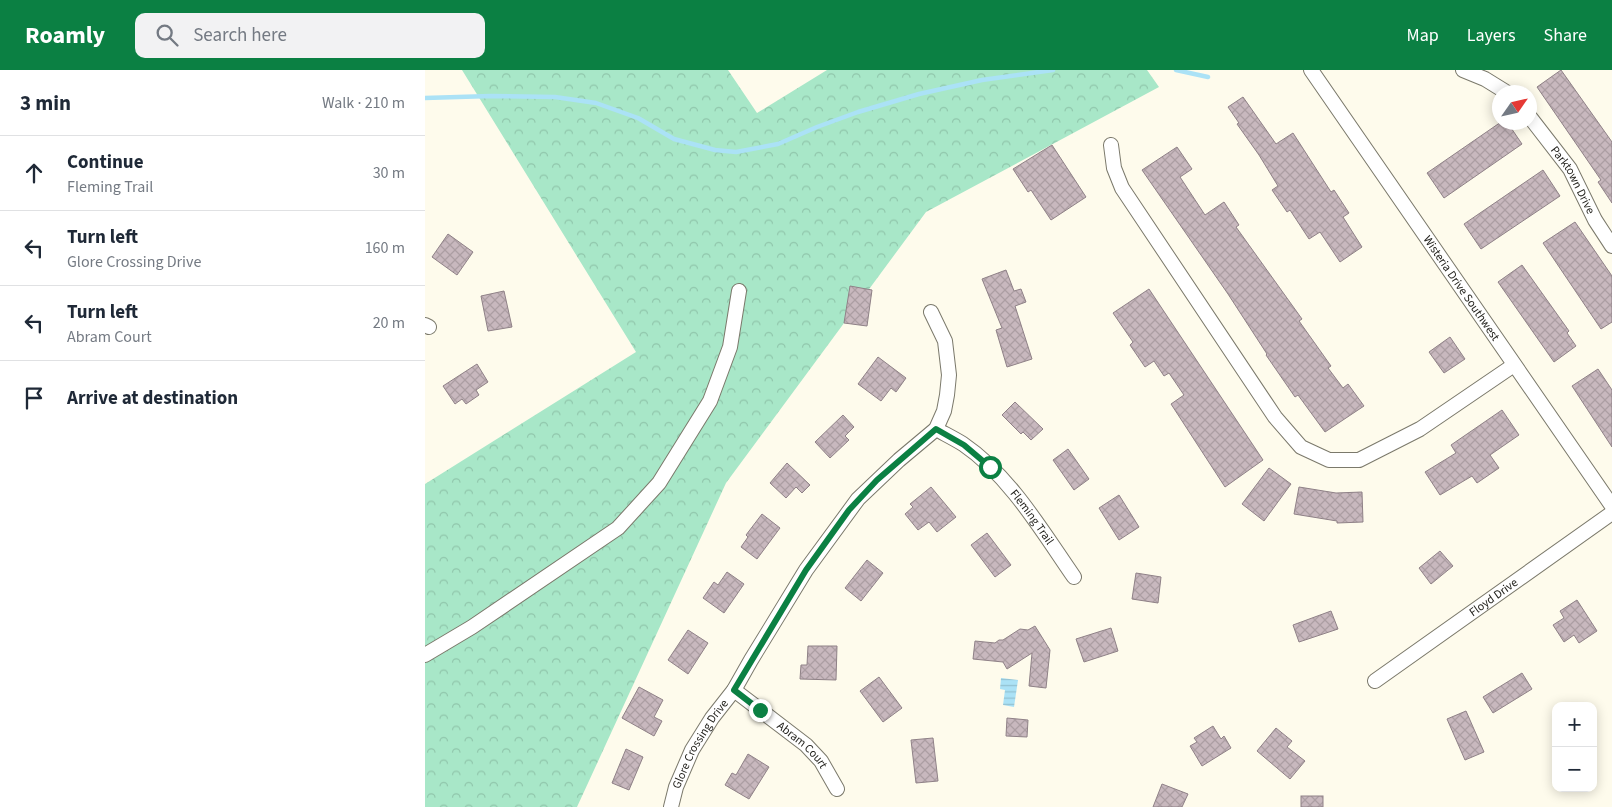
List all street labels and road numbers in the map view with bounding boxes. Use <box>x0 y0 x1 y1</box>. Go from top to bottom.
street label: Parktown Drive <box>1546 143 1599 217</box>
street label: Wisteria Drive Southwest <box>1419 232 1504 344</box>
street label: Fleming Trail <box>1006 486 1058 548</box>
street label: Floyd Drive <box>1466 574 1521 621</box>
street label: Glore Crossing Drive <box>668 696 733 792</box>
street label: Abram Court <box>773 718 832 772</box>

